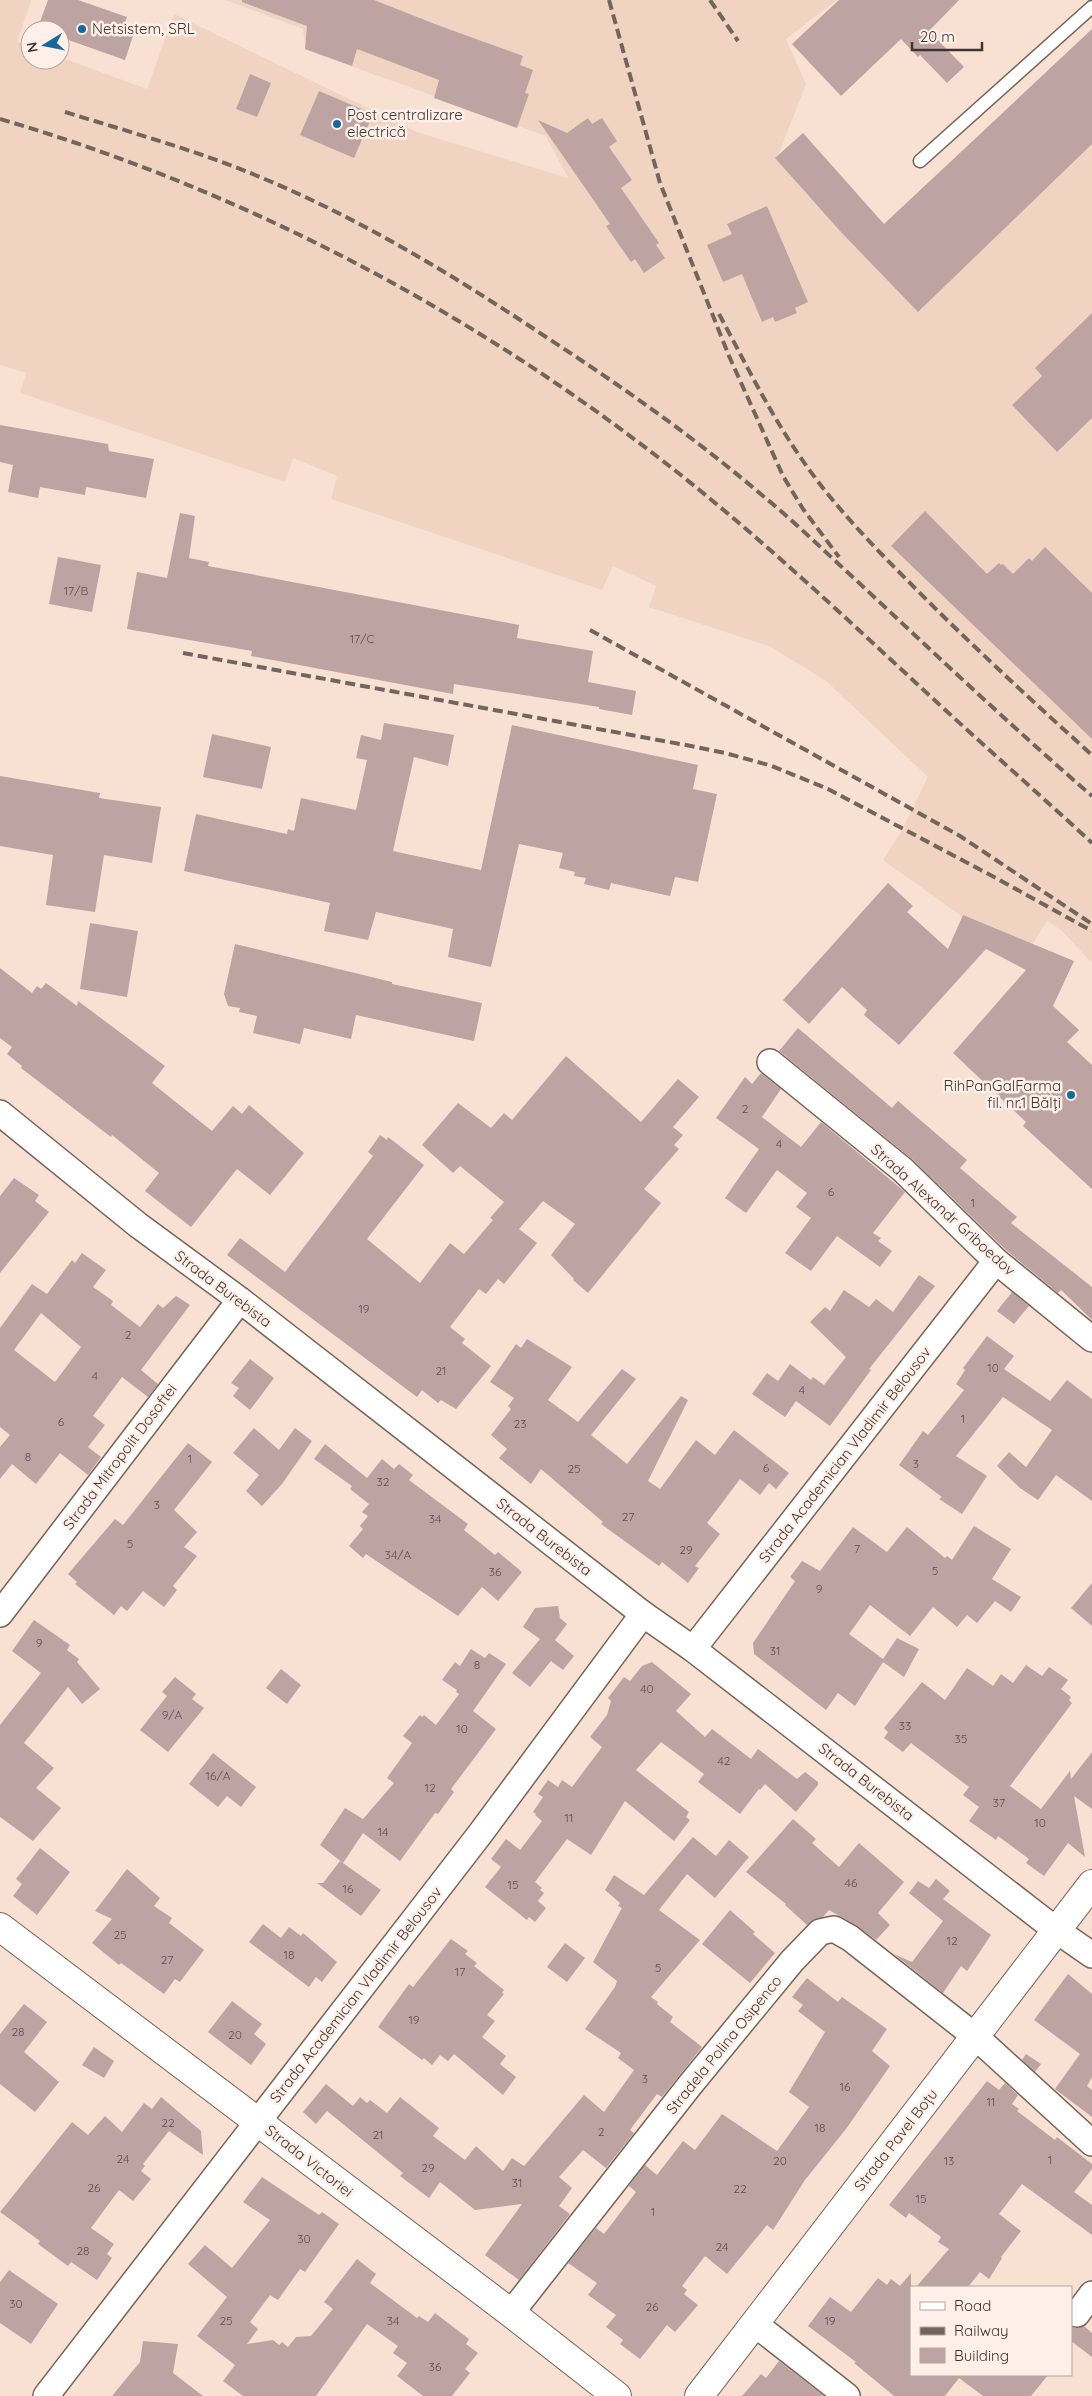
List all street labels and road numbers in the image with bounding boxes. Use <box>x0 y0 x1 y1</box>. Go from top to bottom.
street label: Strada Alexandr Griboedov <box>867 1140 1020 1280</box>
street label: Strada Burebista <box>171 1246 275 1331</box>
street label: Strada Academician Vladimir Belousov <box>754 1343 935 1567</box>
street label: Strada Mitropolit Dosoftei <box>58 1380 181 1533</box>
street label: Strada Burebista <box>493 1493 596 1580</box>
street label: Strada Burebista <box>815 1738 918 1825</box>
street label: Strada Academician Vladimir Belousov <box>265 1883 446 2107</box>
street label: Stradela Polina Osipenco <box>662 1971 786 2118</box>
street label: Strada Pavel Boțu <box>850 2085 941 2195</box>
street label: Strada Victoriei <box>262 2120 357 2201</box>

